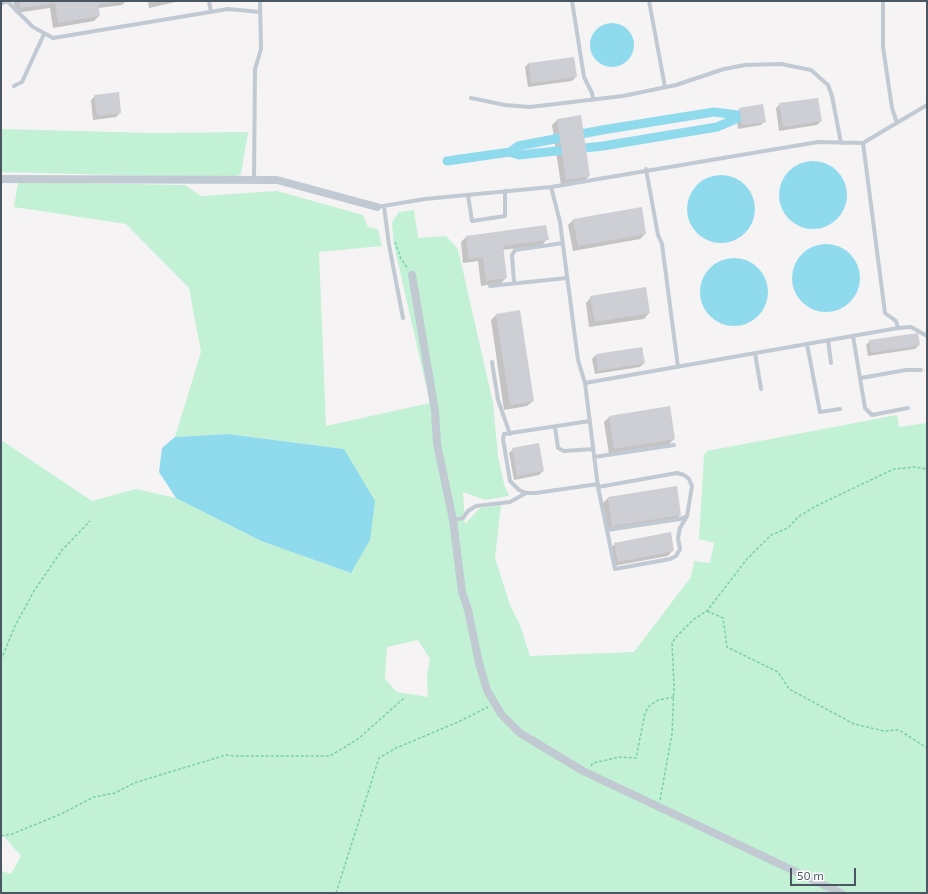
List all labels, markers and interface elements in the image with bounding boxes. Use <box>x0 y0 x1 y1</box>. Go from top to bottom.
scale bar <box>792 860 858 886</box>
text: 50 m <box>797 868 824 882</box>

